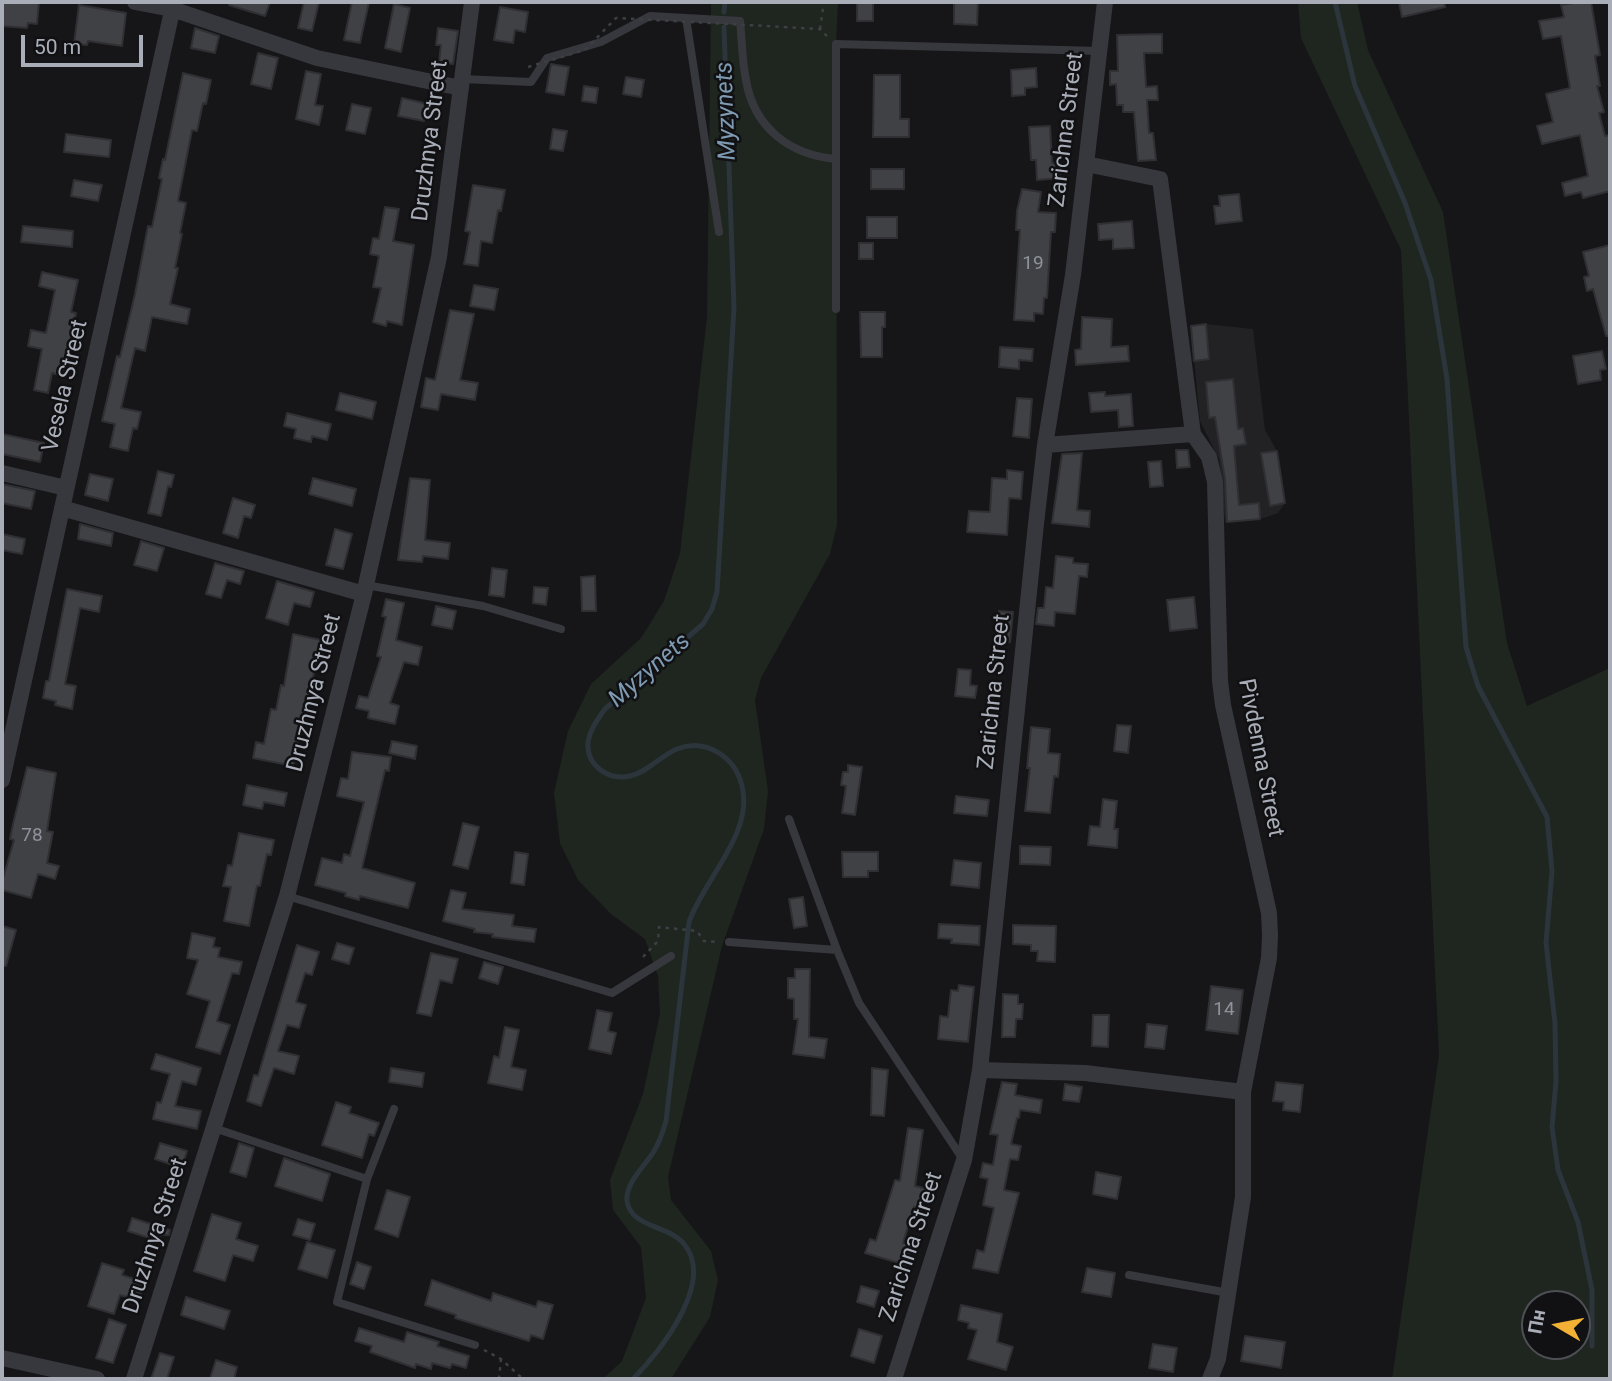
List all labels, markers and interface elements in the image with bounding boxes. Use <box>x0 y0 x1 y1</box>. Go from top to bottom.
scale bar <box>24 21 147 65</box>
text: 50 m <box>34 35 81 59</box>
street label: Zarichna Street <box>1044 51 1090 209</box>
street label: Druzhnya Street <box>407 59 455 223</box>
water label: Myzynets <box>711 61 743 161</box>
house number: 19 <box>1022 253 1044 275</box>
street label: Vesela Street <box>37 317 95 455</box>
street label: Druzhnya Street <box>282 611 348 775</box>
street label: Zarichna Street <box>973 613 1017 771</box>
water label: Myzynets <box>603 628 697 714</box>
street label: Pivdenna Street <box>1231 677 1289 839</box>
house number: 78 <box>21 825 43 847</box>
house number: 14 <box>1213 999 1235 1021</box>
street label: Druzhnya Street <box>118 1155 194 1317</box>
street label: Zarichna Street <box>875 1169 949 1325</box>
north arrow <box>1521 1290 1591 1360</box>
text: Пн <box>1523 1308 1550 1336</box>

